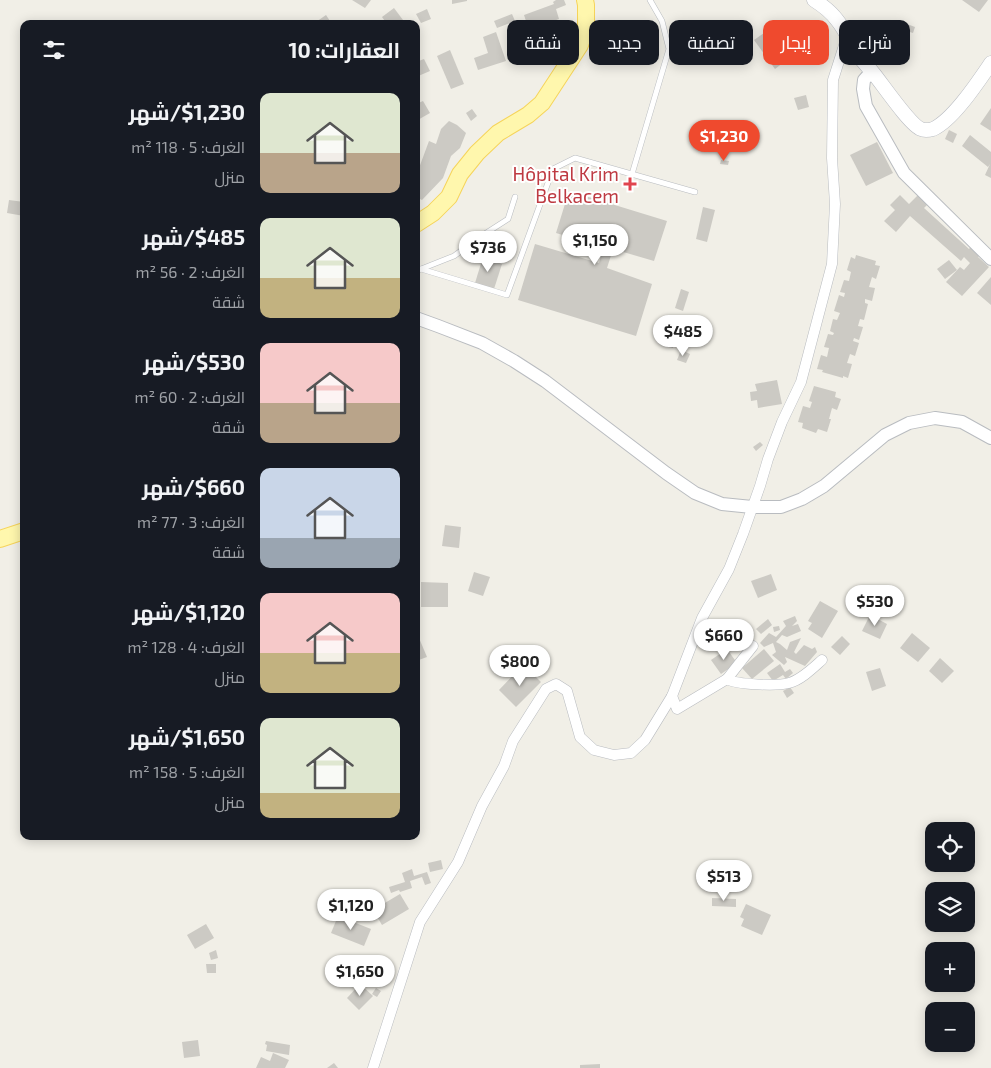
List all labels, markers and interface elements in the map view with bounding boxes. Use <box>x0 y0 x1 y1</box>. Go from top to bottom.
chip: شقة <box>507 20 579 65</box>
chip: جديد <box>589 20 659 65</box>
chip: تصفية <box>669 20 753 65</box>
chip: إيجار <box>763 20 829 65</box>
chip: شراء <box>839 20 910 65</box>
icon: filters <box>40 36 68 64</box>
text: العقارات: 10 <box>288 37 400 62</box>
text: $1,230/شهر <box>129 99 245 124</box>
icon: home <box>300 113 360 173</box>
pin: $1,230 <box>683 120 765 162</box>
text: $1,230 <box>700 126 748 145</box>
text: الغرف: 5 · 118 m² <box>131 137 245 156</box>
place label: Hôpital Krim Belkacem <box>513 162 619 207</box>
text: منزل <box>215 167 245 186</box>
marker: Hôpital Krim Belkacem <box>623 177 637 191</box>
text: $485/شهر <box>142 224 245 249</box>
pin: $1,150 <box>554 224 636 266</box>
pin: $736 <box>458 230 518 273</box>
text: $1,150 <box>572 230 618 249</box>
text: $736 <box>470 237 506 256</box>
icon: home <box>300 238 360 298</box>
text: الغرف: 2 · 56 m² <box>136 262 245 281</box>
text: شقة <box>212 292 245 311</box>
pin: $485 <box>653 314 713 357</box>
text: $485 <box>664 321 702 340</box>
text: $530/شهر <box>143 349 245 374</box>
icon: home <box>300 363 360 423</box>
text: الغرف: 2 · 60 m² <box>134 387 245 406</box>
text: شقة <box>212 417 245 436</box>
text: $660/شهر <box>142 474 245 499</box>
icon: home <box>300 488 360 548</box>
text: الغرف: 3 · 77 m² <box>137 512 245 531</box>
text: شقة <box>212 542 245 561</box>
pin: $530 <box>845 584 905 627</box>
text: $530 <box>856 591 894 610</box>
text: $1,120/شهر <box>132 599 245 624</box>
icon: home <box>300 613 360 673</box>
pin: $660 <box>694 618 754 661</box>
text: $660 <box>705 625 743 644</box>
text: الغرف: 4 · 128 m² <box>127 637 245 656</box>
pin: $800 <box>490 644 550 687</box>
text: $800 <box>500 651 540 670</box>
text: منزل <box>215 667 245 686</box>
text: $1,650/شهر <box>129 724 245 749</box>
icon: home <box>300 738 360 798</box>
text: الغرف: 5 · 158 m² <box>129 762 245 781</box>
text: منزل <box>215 792 245 811</box>
map controls <box>925 822 975 1052</box>
button: locate <box>925 822 975 872</box>
pin: $513 <box>694 860 754 902</box>
text: $513 <box>707 866 741 885</box>
button: layers <box>925 882 975 932</box>
pin: $1,120 <box>310 888 392 931</box>
text: $1,120 <box>328 895 374 914</box>
button: + <box>925 942 975 992</box>
pin: $1,650 <box>319 954 401 997</box>
text: $1,650 <box>336 961 384 980</box>
button: − <box>925 1002 975 1052</box>

